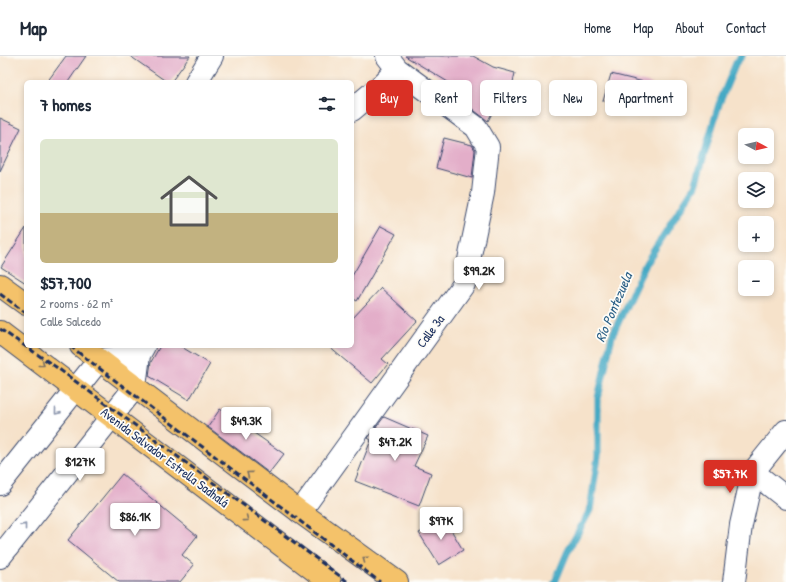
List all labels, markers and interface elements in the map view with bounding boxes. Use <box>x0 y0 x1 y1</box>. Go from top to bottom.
text: Map <box>20 15 47 41</box>
text: Home <box>584 18 611 37</box>
text: Map <box>633 18 653 37</box>
text: About <box>675 18 704 37</box>
text: Contact <box>726 18 766 37</box>
chip: Buy <box>366 80 413 116</box>
chip: Rent <box>421 80 472 116</box>
chip: Filters <box>480 80 541 116</box>
chip: New <box>549 80 597 116</box>
chip: Apartment <box>605 80 687 116</box>
text: 7 homes <box>40 93 91 116</box>
icon: filters <box>316 93 338 115</box>
north arrow <box>738 128 774 164</box>
map controls <box>738 128 774 296</box>
icon: home <box>153 165 225 237</box>
button: layers <box>738 172 774 208</box>
button: + <box>738 216 774 252</box>
pin: $99.2K <box>446 257 512 291</box>
button: − <box>738 260 774 296</box>
text: $99.2K <box>463 261 495 279</box>
water label: Río Pontezuela <box>590 268 637 345</box>
text: $57,700 <box>40 271 91 294</box>
text: 2 rooms · 62 m² <box>40 294 113 312</box>
street label: Calle 3a <box>412 311 448 351</box>
text: Calle Salcedo <box>40 312 101 330</box>
one-way arrow <box>38 360 45 367</box>
street label: Avenida Salvador Estrella Sadhalá <box>97 403 233 511</box>
one-way arrow <box>55 407 62 414</box>
pin: $49.3K <box>213 407 279 441</box>
text: $49.3K <box>230 411 262 429</box>
pin: $47.2K <box>362 428 428 462</box>
text: $47.2K <box>378 432 412 450</box>
pin: $127K <box>52 448 108 482</box>
text: $127K <box>65 452 95 470</box>
pin: $57.7K <box>697 460 763 494</box>
text: $57.7K <box>713 464 747 482</box>
one-way arrow <box>247 472 254 479</box>
pin: $86.1K <box>102 503 168 537</box>
text: $86.1K <box>119 507 151 525</box>
pin: $97K <box>417 507 465 541</box>
text: $97K <box>429 511 453 529</box>
one-way arrow <box>242 514 249 522</box>
one-way arrow <box>19 524 26 531</box>
one-way arrow <box>363 557 370 564</box>

